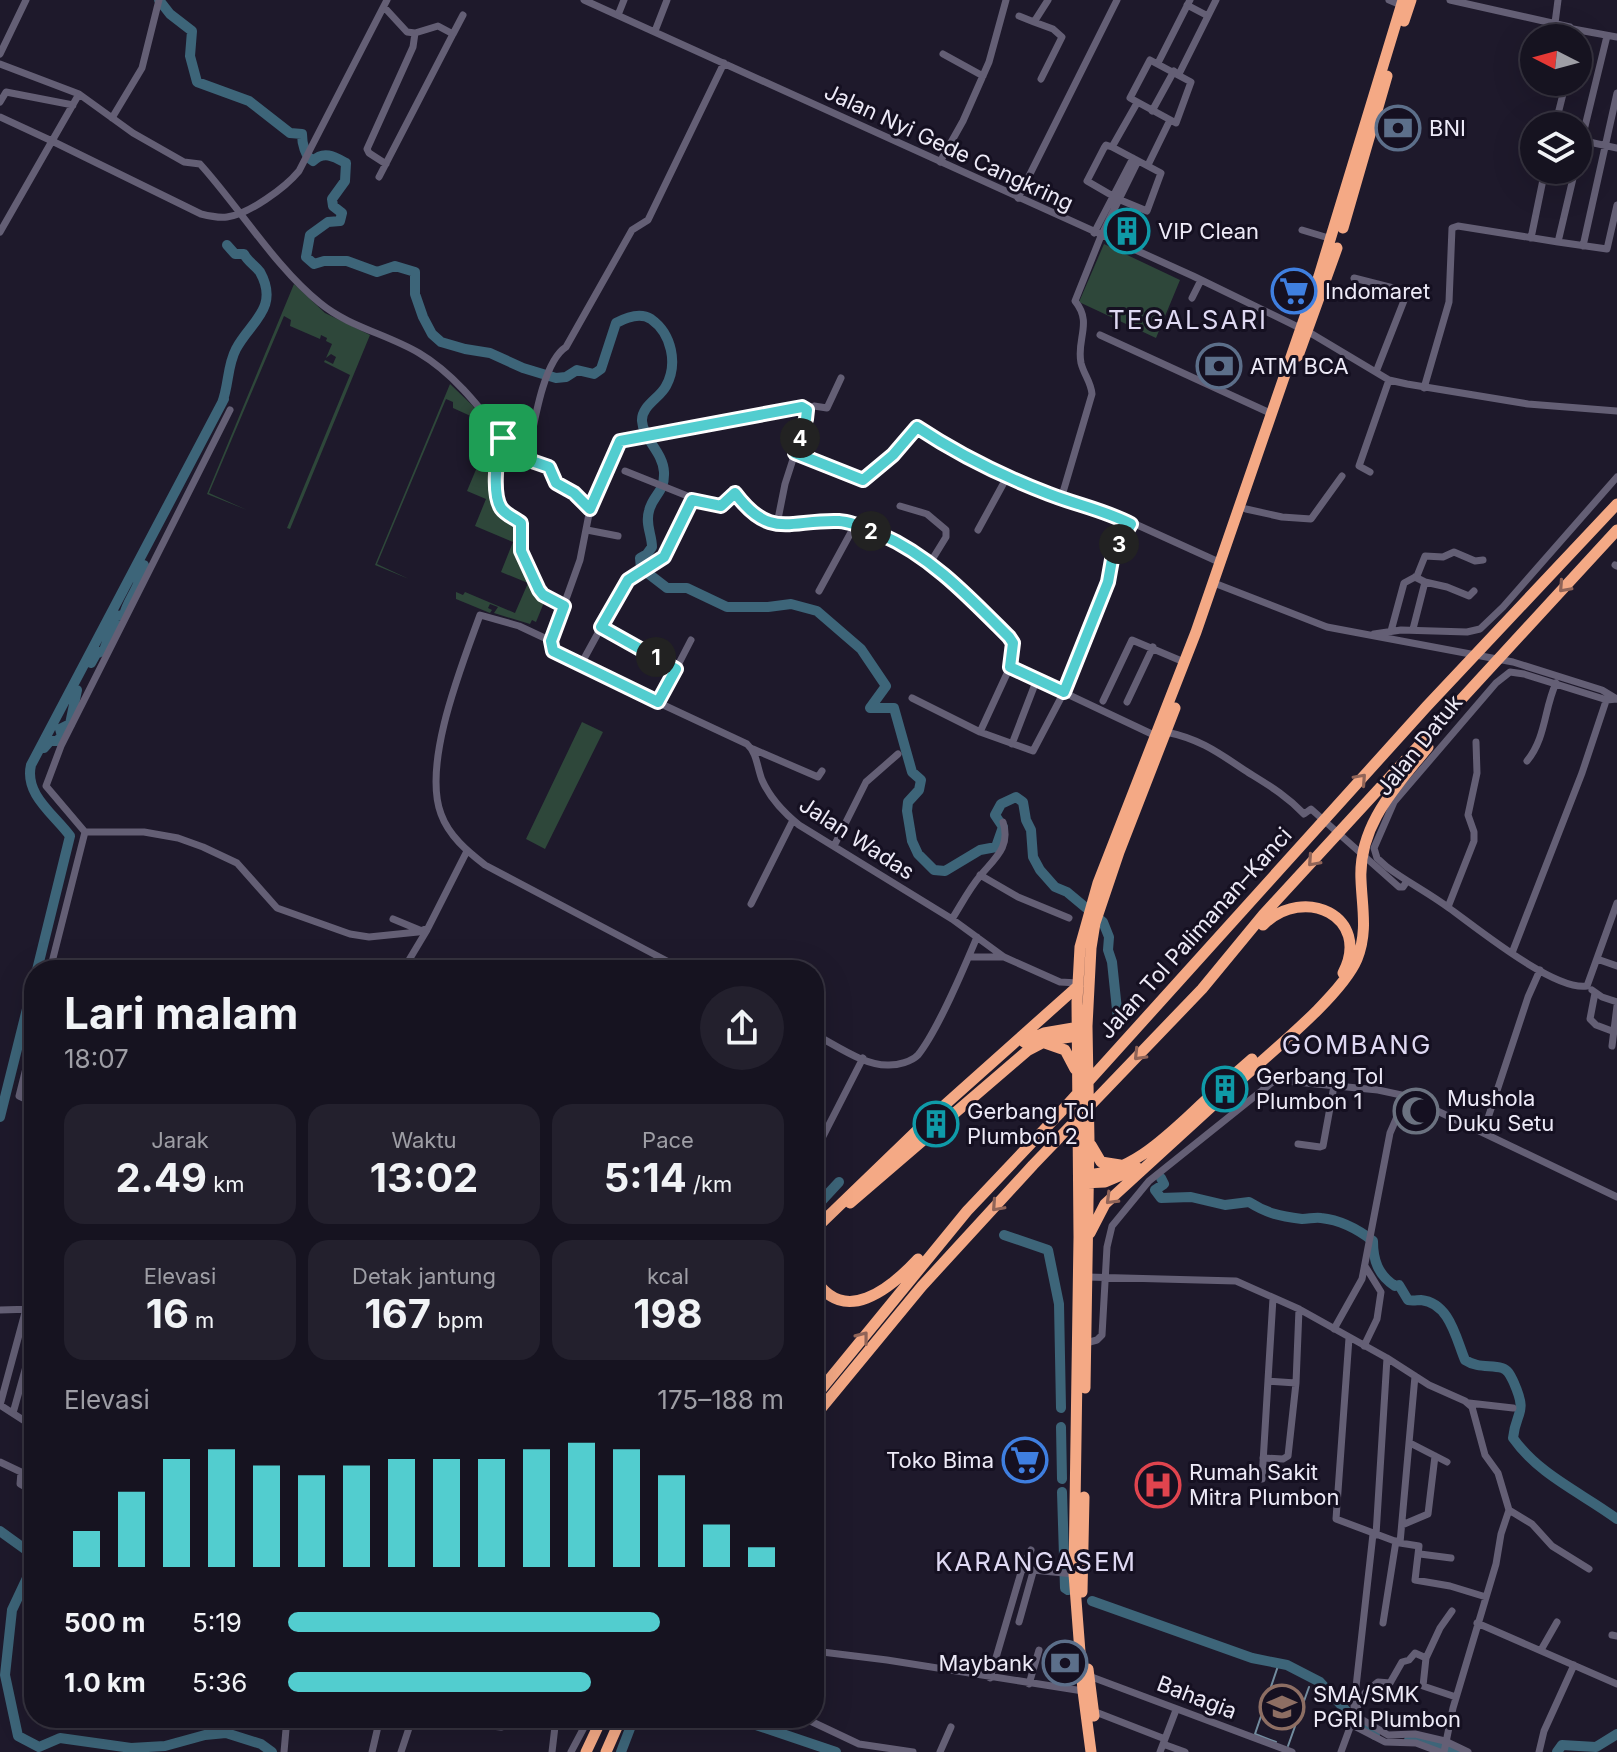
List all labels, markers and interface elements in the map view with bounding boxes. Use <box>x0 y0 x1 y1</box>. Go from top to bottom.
north arrow <box>1520 24 1592 96</box>
map controls <box>1520 24 1592 184</box>
street label: Jalan Nyi Gede Cangkring <box>820 78 1078 216</box>
bank icon: BNI <box>1374 104 1422 152</box>
button: layers <box>1520 112 1592 184</box>
place label: BNI <box>1429 115 1466 141</box>
building icon: VIP Clean <box>1103 207 1151 255</box>
place label: VIP Clean <box>1158 218 1259 244</box>
supermarket icon: Indomaret <box>1270 267 1318 315</box>
place label: Indomaret <box>1325 278 1430 304</box>
district label: TEGALSARI <box>1108 304 1268 335</box>
bank icon: ATM BCA <box>1195 342 1243 390</box>
place label: ATM BCA <box>1250 353 1349 379</box>
pin <box>469 404 537 472</box>
icon: arrive <box>481 416 525 460</box>
pin: 4 <box>780 418 820 458</box>
text: 4 <box>793 425 807 451</box>
pin: 2 <box>851 511 891 551</box>
text: 2 <box>864 518 878 544</box>
pin: 3 <box>1099 524 1139 564</box>
text: 3 <box>1112 531 1126 557</box>
one-way arrow <box>1559 577 1573 592</box>
pin: 1 <box>636 637 676 677</box>
text: 1 <box>651 644 661 670</box>
street label: Jalan Datuk <box>1370 689 1468 801</box>
one-way arrow <box>1351 774 1365 789</box>
street label: Jalan Wadas <box>795 791 919 885</box>
street label: Jalan Tol Palimanan–Kanci <box>1093 822 1297 1044</box>
one-way arrow <box>1308 852 1322 867</box>
text: Lari malam <box>64 986 298 1040</box>
button: share <box>700 986 784 1070</box>
district label: GOMBANG <box>1282 1029 1432 1060</box>
text: 18:07 <box>64 1043 129 1074</box>
one-way arrow <box>1134 1046 1149 1060</box>
place label: Gerbang Tol Plumbon 1 <box>1256 1063 1384 1114</box>
building icon: Gerbang Tol Plumbon 1 <box>1201 1065 1249 1113</box>
place label: Mushola Duku Setu <box>1447 1085 1554 1136</box>
mosque icon: Mushola Duku Setu <box>1392 1087 1440 1135</box>
place label: Gerbang Tol Plumbon 2 <box>967 1098 1095 1149</box>
building icon: Gerbang Tol Plumbon 2 <box>912 1100 960 1148</box>
text: Jarak <box>151 1127 209 1153</box>
text: Waktu <box>391 1127 457 1153</box>
text: Pace <box>642 1127 694 1153</box>
text: 2.49 <box>115 1153 207 1202</box>
text: 13:02 <box>370 1153 478 1202</box>
text: 5:14 <box>604 1153 687 1202</box>
text: km <box>207 1171 245 1197</box>
text: /km <box>687 1171 732 1197</box>
one-way arrow <box>1106 1190 1120 1204</box>
one-way arrow <box>992 1196 1007 1211</box>
text: Elevasi <box>144 1263 216 1289</box>
text: Detak jantung <box>352 1263 496 1289</box>
text: kcal <box>647 1263 689 1289</box>
text: 16 <box>146 1289 189 1338</box>
text: 167 <box>365 1289 431 1338</box>
text: 198 <box>633 1289 703 1338</box>
text: m <box>189 1307 214 1333</box>
text: bpm <box>431 1307 483 1333</box>
one-way arrow <box>853 1331 867 1346</box>
text: Elevasi <box>64 1384 150 1415</box>
text: 175–188 m <box>657 1384 784 1415</box>
supermarket icon: Toko Bima <box>1001 1436 1049 1484</box>
place label: Toko Bima <box>886 1447 994 1473</box>
place label: Rumah Sakit Mitra Plumbon <box>1189 1459 1340 1510</box>
hospital icon: Rumah Sakit Mitra Plumbon <box>1134 1461 1182 1509</box>
district label: KARANGASEM <box>935 1546 1137 1577</box>
text: 500 m <box>64 1607 146 1638</box>
text: 5:19 <box>192 1607 242 1638</box>
bank icon: Maybank <box>1041 1639 1089 1687</box>
place label: Maybank <box>939 1650 1034 1676</box>
text: 1.0 km <box>64 1667 146 1698</box>
text: 5:36 <box>192 1667 247 1698</box>
street label: Bahagia <box>1153 1670 1241 1724</box>
place label: SMA/SMK PGRI Plumbon <box>1313 1681 1461 1732</box>
school or university icon: SMA/SMK PGRI Plumbon <box>1258 1683 1306 1731</box>

